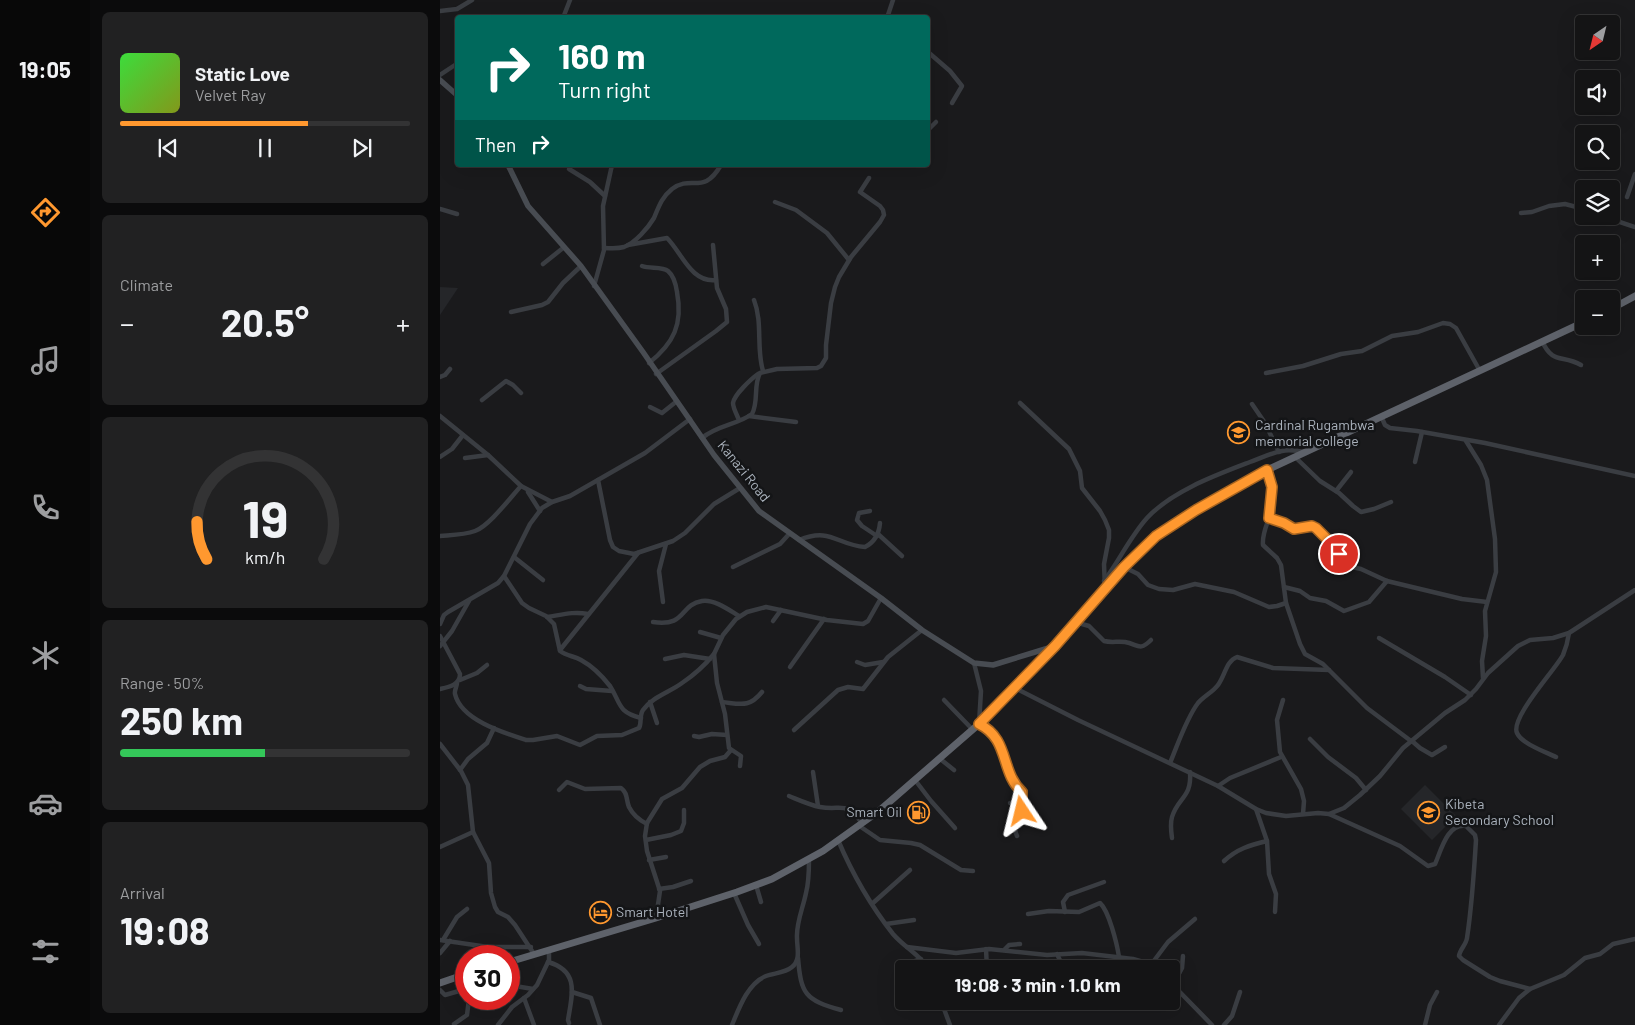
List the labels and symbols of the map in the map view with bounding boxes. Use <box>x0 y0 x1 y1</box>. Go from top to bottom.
north arrow <box>1575 15 1620 60</box>
place label: Cardinal Rugambwa memorial college <box>1255 416 1374 449</box>
school or university icon: Cardinal Rugambwa memorial college <box>1227 421 1251 445</box>
street label: Kanazi Road <box>715 437 774 505</box>
pin <box>1318 533 1360 575</box>
position arrow <box>995 784 1047 836</box>
place label: Kibeta Secondary School <box>1445 795 1554 828</box>
fuel station icon: Smart Oil <box>906 800 930 824</box>
school or university icon: Kibeta Secondary School <box>1417 800 1441 824</box>
place label: Smart Oil <box>846 803 902 820</box>
hotel icon: Smart Hotel <box>588 900 612 924</box>
place label: Smart Hotel <box>616 903 688 920</box>
speed limit sign: 30 <box>455 945 520 1010</box>

